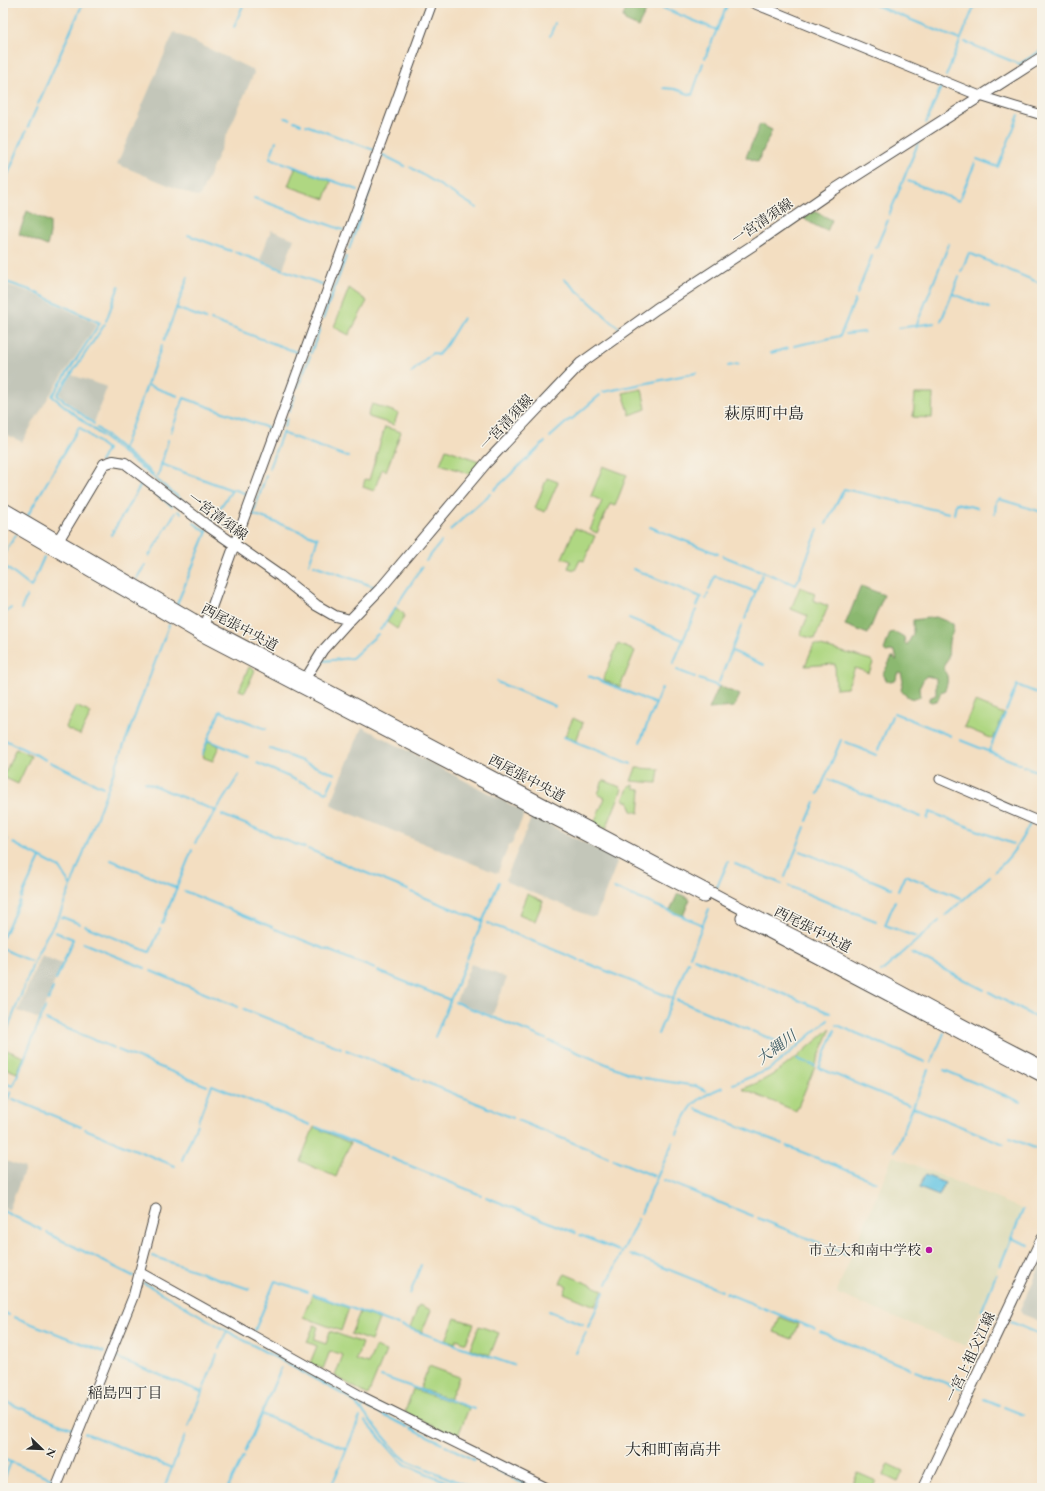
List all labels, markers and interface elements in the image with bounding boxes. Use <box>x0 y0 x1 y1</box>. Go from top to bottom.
street label: 一宮清須線 <box>728 194 796 248</box>
street label: 一宮清須線 <box>476 390 536 454</box>
district label: 萩原町中島 <box>724 403 804 424</box>
street label: 一宮清須線 <box>184 488 252 544</box>
street label: 西尾張中央道 <box>199 599 281 655</box>
street label: 西尾張中央道 <box>486 750 568 806</box>
street label: 西尾張中央道 <box>771 902 855 956</box>
water label: 大縄川 <box>752 1025 801 1068</box>
place label: 市立大和南中学校 <box>809 1241 921 1259</box>
marker: 市立大和南中学校 <box>924 1245 934 1255</box>
street label: 一宮上祖父江線 <box>941 1309 999 1405</box>
district label: 稲島四丁目 <box>87 1383 163 1402</box>
north arrow <box>22 1429 62 1469</box>
district label: 大和町南高井 <box>625 1439 721 1460</box>
text: N <box>43 1446 59 1460</box>

